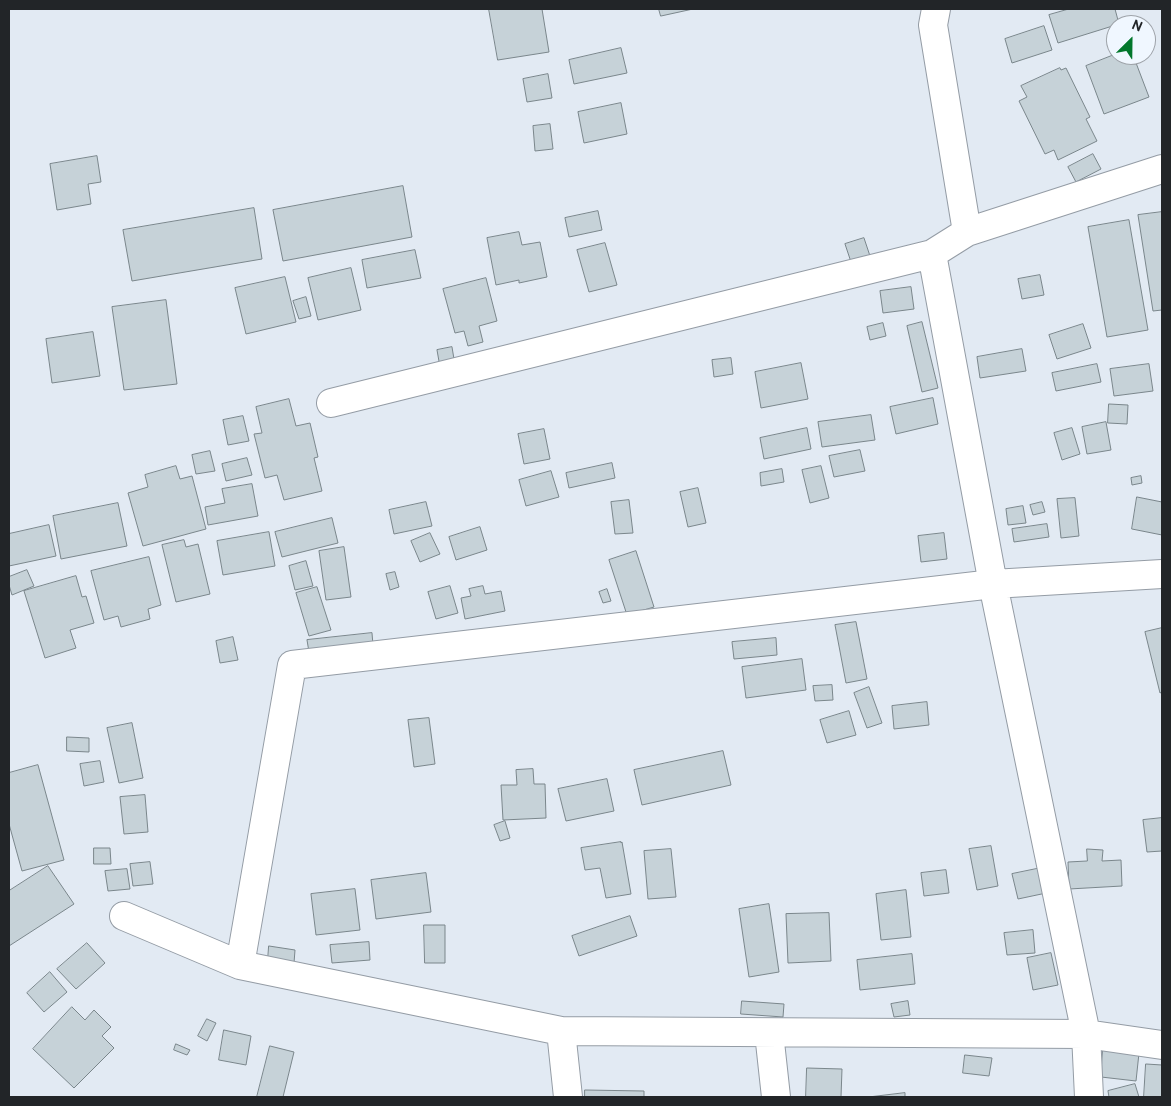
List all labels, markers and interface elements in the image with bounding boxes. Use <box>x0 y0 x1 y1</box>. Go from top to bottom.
north arrow <box>1106 15 1156 65</box>
text: N <box>1129 17 1145 36</box>

